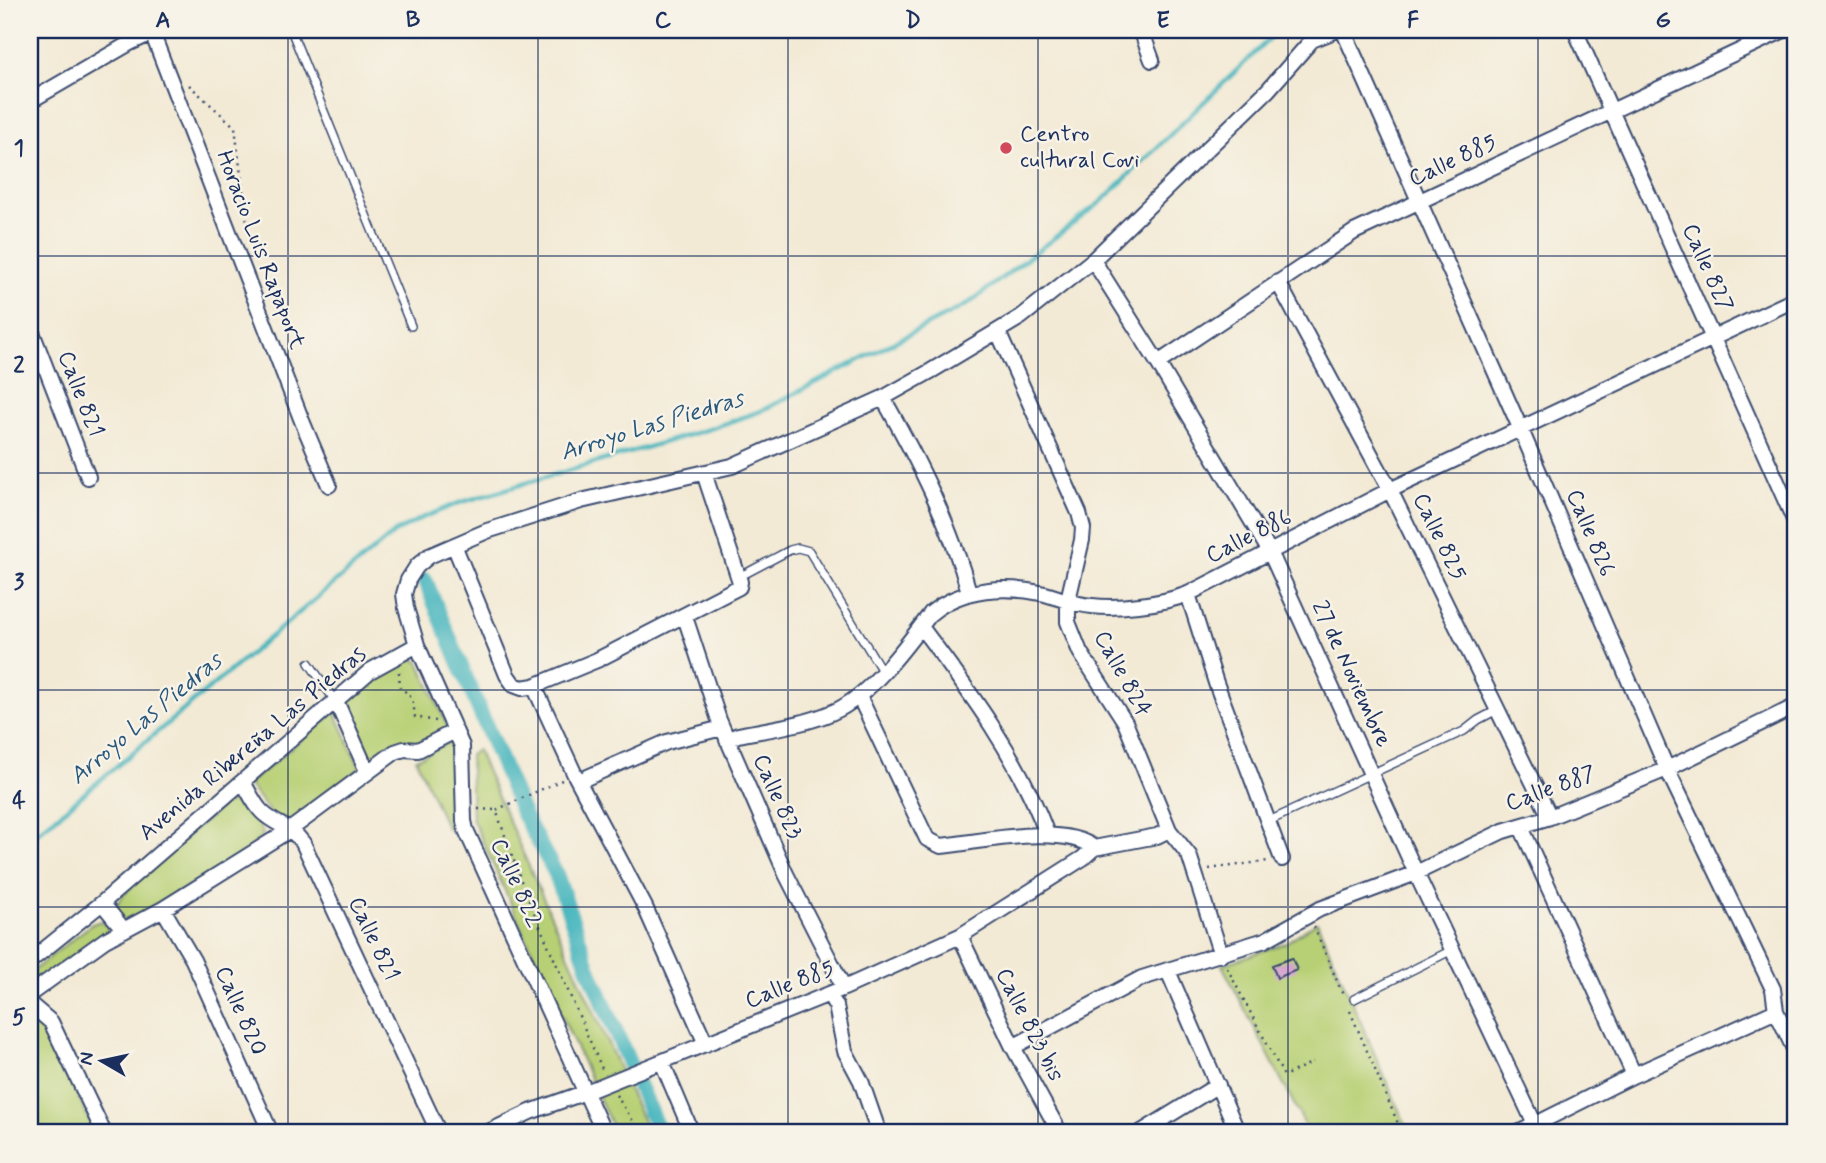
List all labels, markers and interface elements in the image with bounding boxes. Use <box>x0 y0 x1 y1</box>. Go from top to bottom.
text: A <box>155 6 171 36</box>
text: B <box>406 6 421 36</box>
text: C <box>655 6 672 36</box>
text: D <box>905 6 921 36</box>
text: E <box>1156 6 1170 36</box>
text: F <box>1407 6 1419 36</box>
text: G <box>1655 6 1671 36</box>
place label: Centro cultural Covi <box>1020 120 1140 176</box>
street label: Calle 885 <box>1404 128 1502 194</box>
text: 1 <box>14 134 24 164</box>
marker: Centro cultural Covi <box>998 140 1014 156</box>
street label: Horacio Luis Rapaport <box>208 146 312 354</box>
street label: Calle 827 <box>1674 219 1740 317</box>
street label: Calle 821 <box>50 347 110 441</box>
text: 2 <box>13 351 25 381</box>
water label: Arroyo Las Piedras <box>557 383 750 469</box>
street label: Calle 826 <box>1558 485 1622 581</box>
street label: Calle 825 <box>1405 488 1473 586</box>
street label: Calle 886 <box>1201 503 1297 571</box>
text: 3 <box>14 568 25 598</box>
street label: 27 de Noviembre <box>1304 596 1398 752</box>
street label: Calle 824 <box>1086 625 1158 723</box>
street label: Avenida Ribereña Las Piedras <box>133 640 373 848</box>
water label: Arroyo Las Piedras <box>63 645 231 792</box>
street label: Calle 823 <box>745 750 809 844</box>
street label: Calle 887 <box>1502 759 1600 819</box>
text: 4 <box>12 786 26 816</box>
street label: Calle 822 <box>482 834 550 932</box>
street label: Calle 821 <box>340 892 406 986</box>
street label: Calle 885 <box>741 953 839 1017</box>
street label: Calle 820 <box>207 962 273 1060</box>
street label: Calle 823 bis <box>988 963 1070 1087</box>
text: 5 <box>12 1003 26 1033</box>
north arrow <box>66 1026 136 1096</box>
text: N <box>73 1050 100 1067</box>

